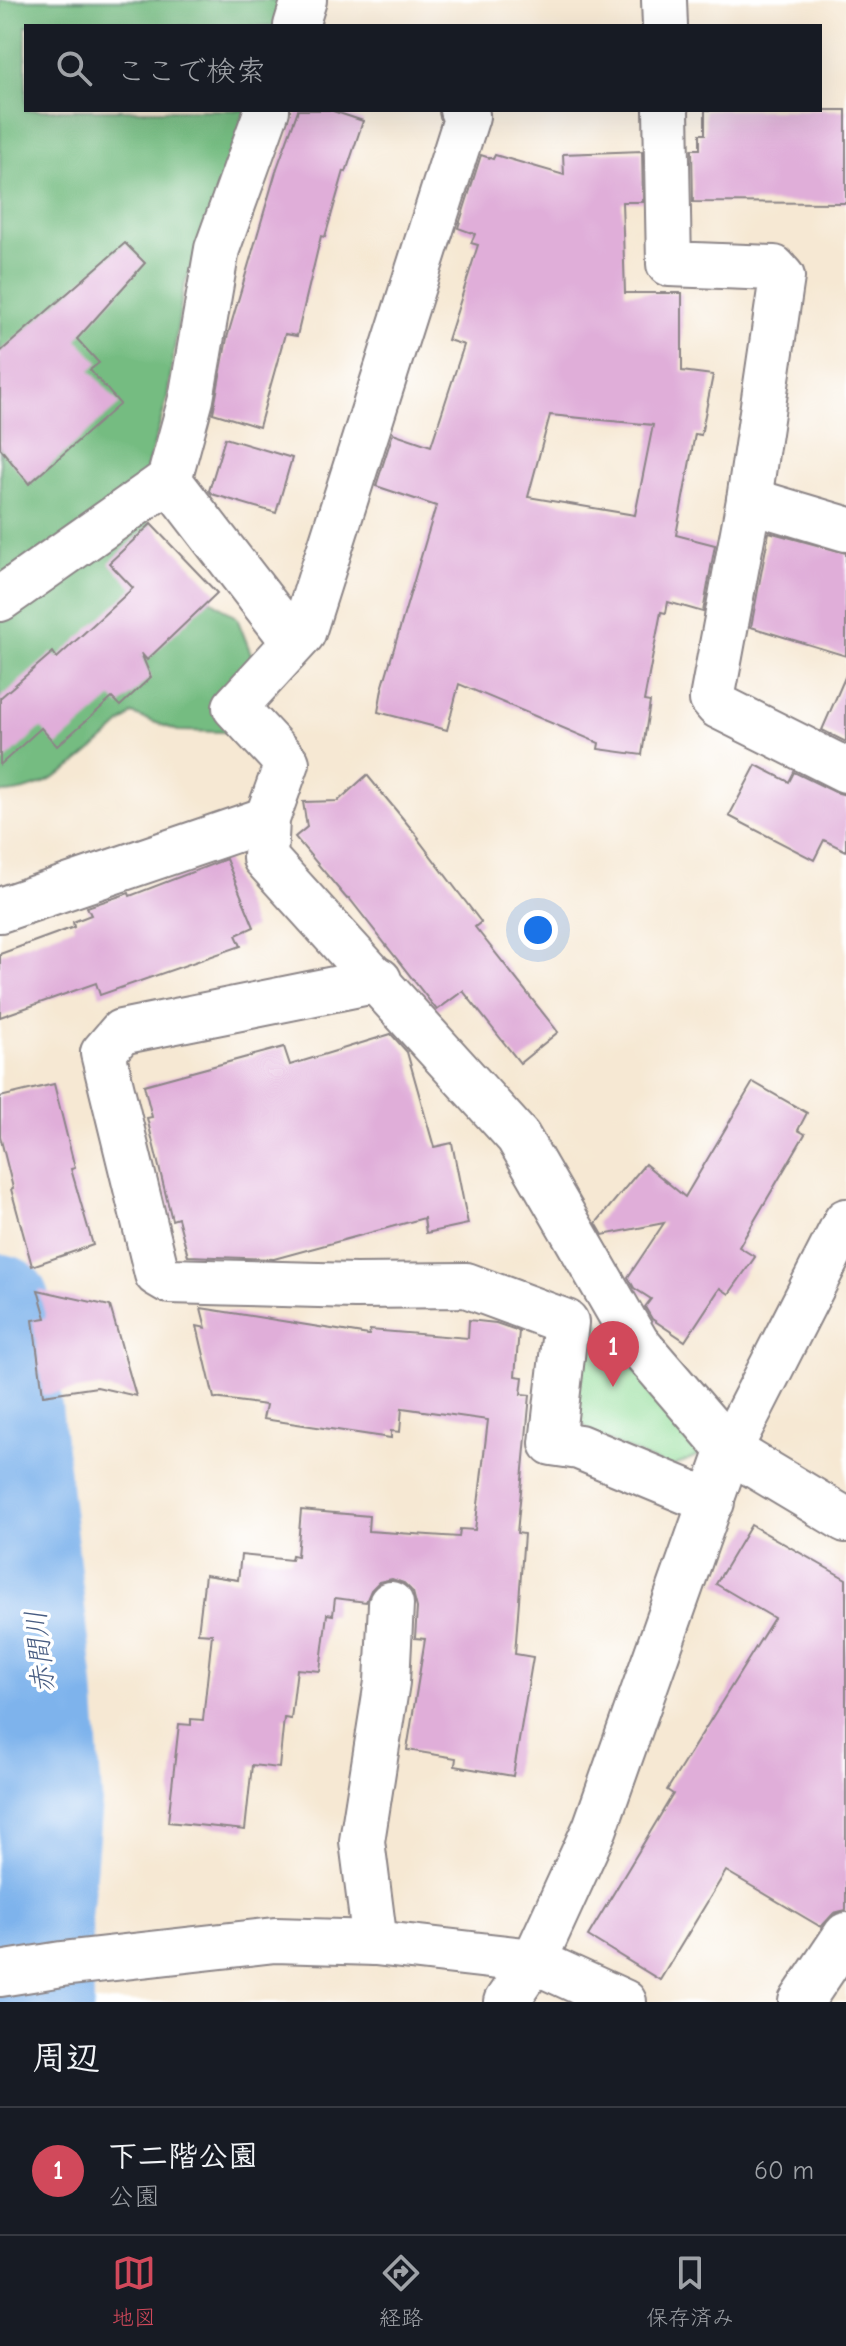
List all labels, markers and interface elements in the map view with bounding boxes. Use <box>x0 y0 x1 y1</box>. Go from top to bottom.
search box <box>24 24 822 112</box>
icon: search <box>52 46 96 90</box>
text: ここで検索 <box>116 54 266 89</box>
your location <box>518 910 558 950</box>
pin: 1 <box>587 1321 639 1387</box>
water label: 赤間川 <box>20 1609 60 1695</box>
text: 周辺 <box>32 2038 100 2078</box>
text: 下二階公園 <box>108 2139 258 2174</box>
text: 1 <box>53 2156 63 2186</box>
text: 60 m <box>754 2156 814 2186</box>
text: 公園 <box>108 2182 160 2212</box>
tab: 地図 <box>112 2251 156 2331</box>
tab: 経路 <box>379 2251 423 2331</box>
tab: 保存済み <box>646 2251 734 2331</box>

